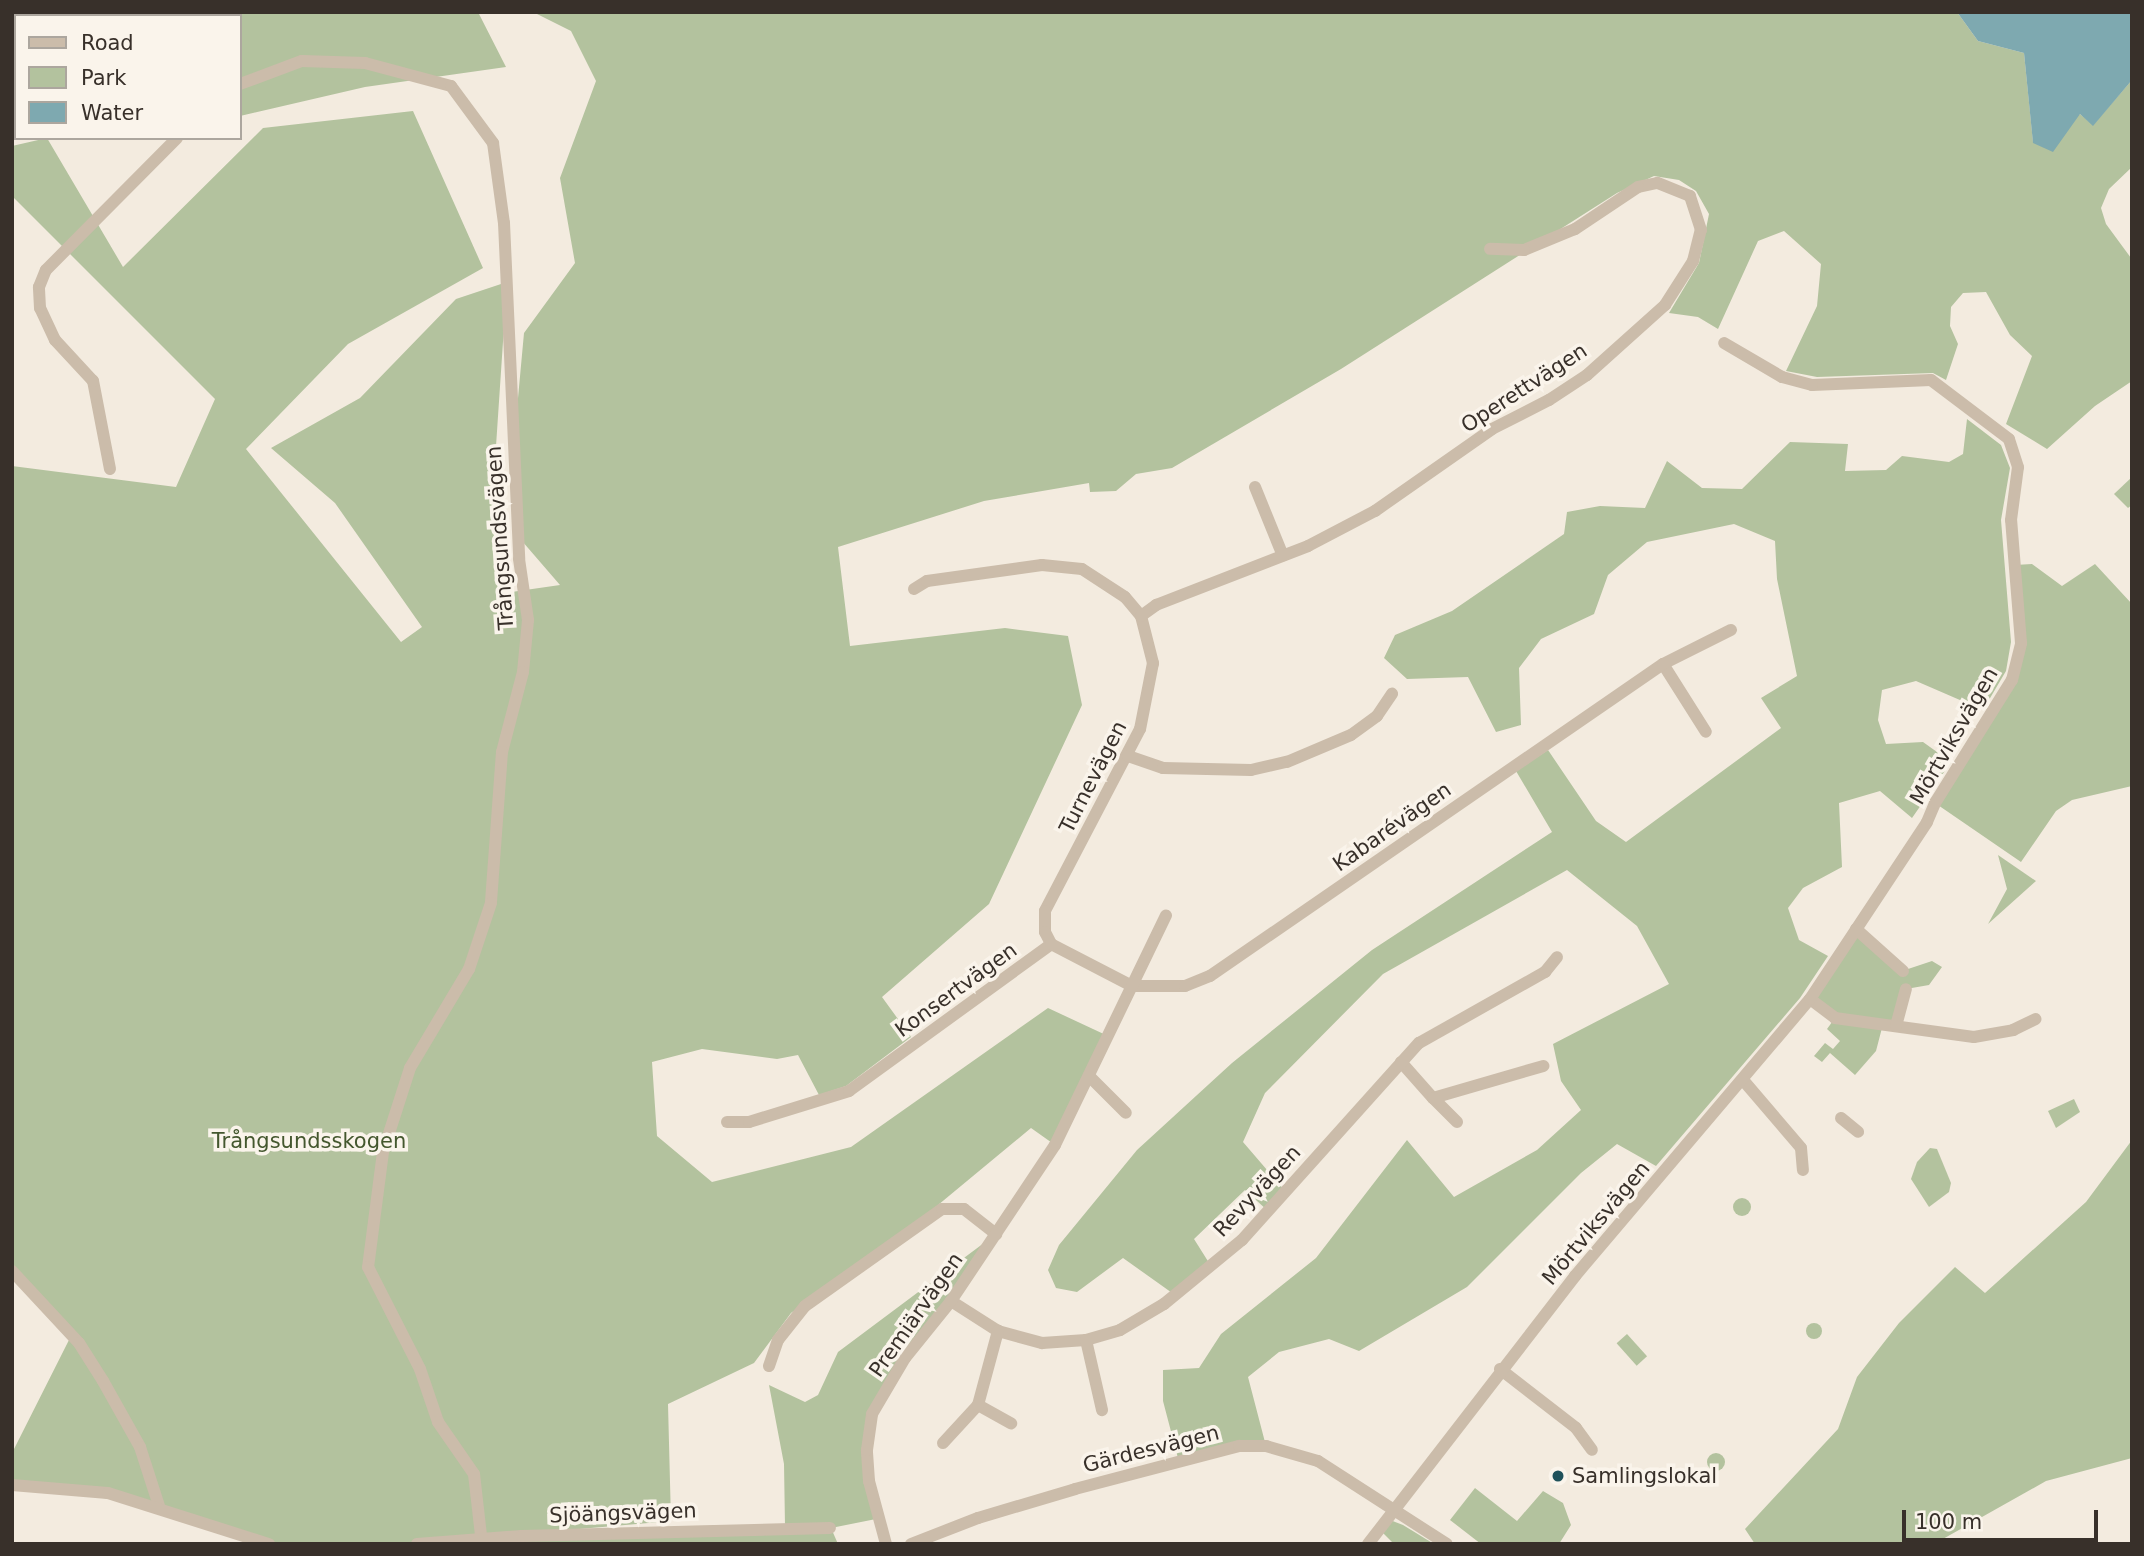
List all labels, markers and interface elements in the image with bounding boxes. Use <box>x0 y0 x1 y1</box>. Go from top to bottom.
legend <box>14 14 242 140</box>
text: Road <box>81 31 134 55</box>
text: Park <box>81 66 126 90</box>
text: Water <box>81 101 143 125</box>
street label: Operettvägen <box>1456 338 1592 438</box>
street label: Trångsundsvägen <box>481 445 519 631</box>
street label: Mörtviksvägen <box>1905 663 2003 809</box>
street label: Turnevägen <box>1054 717 1132 837</box>
street label: Kabarévägen <box>1328 777 1456 877</box>
street label: Konsertvägen <box>890 937 1022 1043</box>
park label: Trångsundsskogen <box>212 1128 406 1154</box>
street label: Revyvägen <box>1208 1140 1306 1242</box>
street label: Mörtviksvägen <box>1537 1156 1655 1290</box>
street label: Premiärvägen <box>864 1248 968 1382</box>
street label: Gärdesvägen <box>1080 1420 1222 1478</box>
place label: Samlingslokal <box>1572 1463 1717 1489</box>
marker: Samlingslokal <box>1550 1468 1566 1484</box>
scale bar <box>1906 1496 2102 1540</box>
street label: Sjöängsvägen <box>549 1498 697 1528</box>
text: 100 m <box>1915 1510 1982 1534</box>

